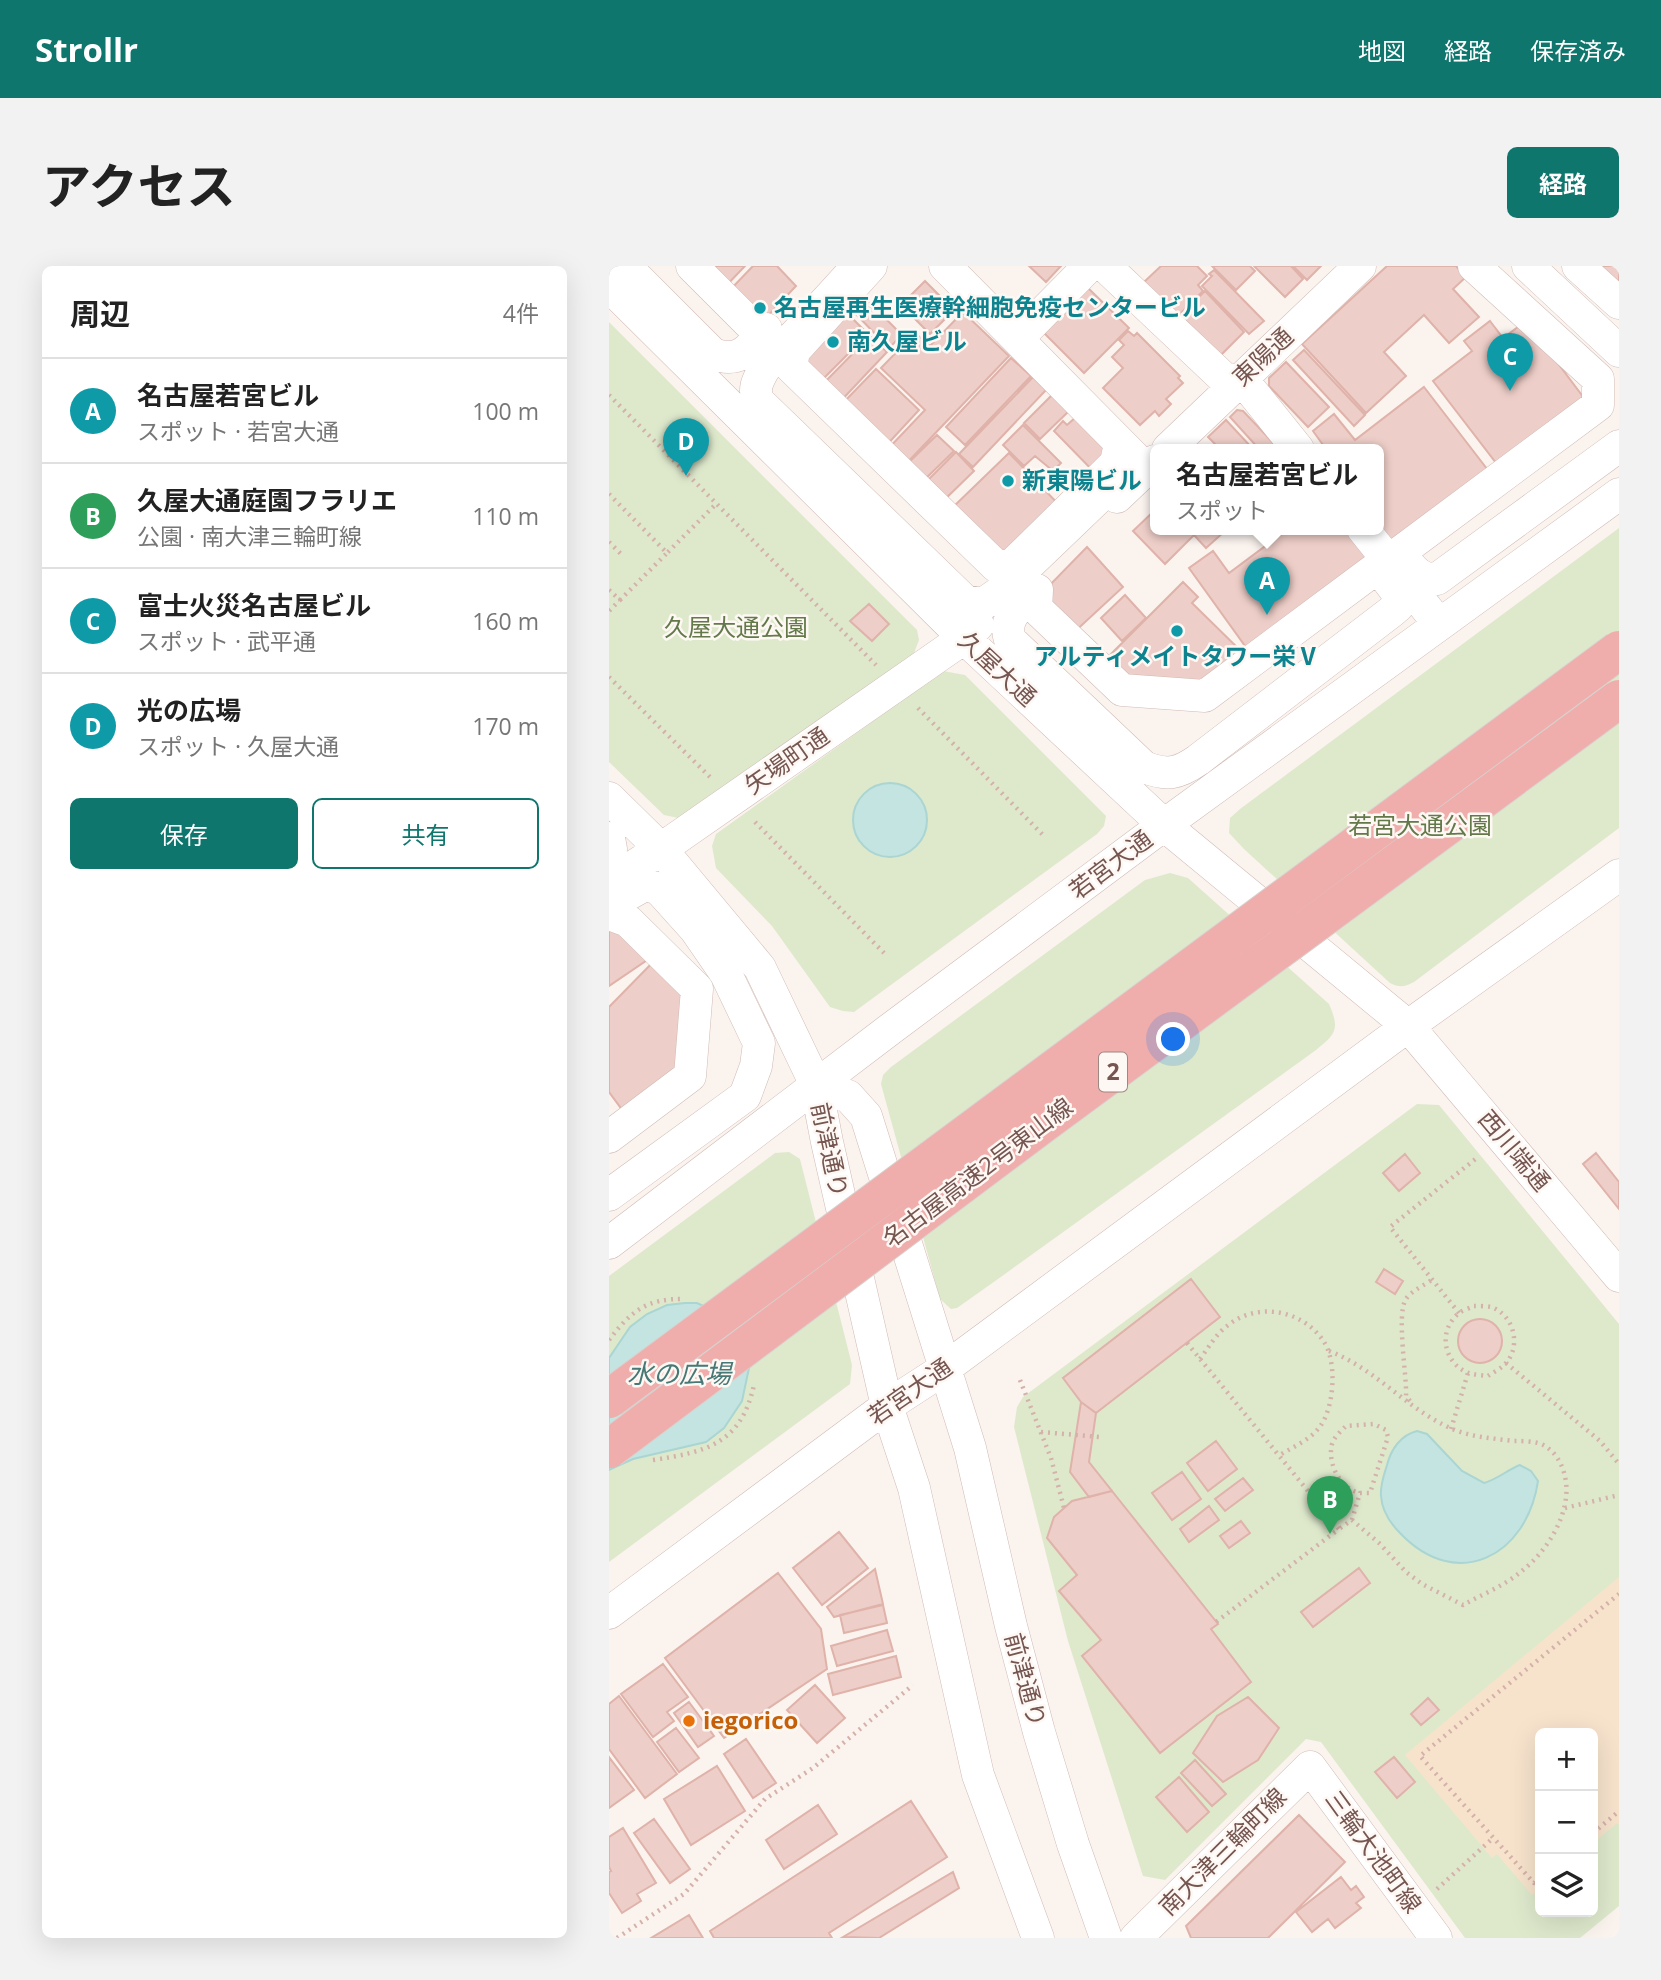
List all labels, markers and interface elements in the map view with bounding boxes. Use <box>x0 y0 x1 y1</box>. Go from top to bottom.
text: Strollr <box>35 27 138 72</box>
text: 地図 <box>1358 34 1406 67</box>
text: 経路 <box>1444 34 1492 67</box>
text: 保存済み <box>1530 34 1626 67</box>
button: 経路 <box>1507 147 1619 218</box>
text: アクセス <box>42 152 236 218</box>
place label: 名古屋再生医療幹細胞免疫センタービル <box>774 290 1206 323</box>
text: 周辺 <box>70 293 130 334</box>
text: 4件 <box>503 297 539 329</box>
marker: 名古屋再生医療幹細胞免疫センタービル <box>752 300 768 316</box>
street label: 東陽通 <box>1224 319 1300 393</box>
place label: 南久屋ビル <box>847 324 967 357</box>
pin: C <box>1487 333 1533 391</box>
marker: 南久屋ビル <box>825 334 841 350</box>
text: 名古屋若宮ビル <box>137 377 319 413</box>
text: A <box>85 395 101 427</box>
text: 100 m <box>472 395 539 427</box>
text: スポット · 若宮大通 <box>137 415 339 447</box>
pin: D <box>663 418 709 476</box>
popup <box>1150 444 1384 535</box>
text: 名古屋若宮ビル <box>1176 456 1358 492</box>
place label: 新東陽ビル <box>1022 463 1142 496</box>
marker: 新東陽ビル <box>1000 473 1016 489</box>
text: 久屋大通庭園フラリエ <box>137 482 397 518</box>
text: スポット <box>1176 494 1268 526</box>
text: B <box>85 500 101 532</box>
text: 110 m <box>472 500 539 532</box>
text: 公園 · 南大津三輪町線 <box>137 520 362 552</box>
pin: A <box>1244 557 1290 615</box>
text: 富士火災名古屋ビル <box>137 587 371 623</box>
text: C <box>86 605 100 637</box>
text: 160 m <box>472 605 539 637</box>
park label: 久屋大通公園 <box>664 610 808 643</box>
street label: 久屋大通 <box>952 623 1044 713</box>
marker: アルティメイトタワー栄Ⅴ <box>1169 623 1185 639</box>
text: スポット · 武平通 <box>137 625 316 657</box>
place label: アルティメイトタワー栄Ⅴ <box>1034 639 1320 672</box>
text: 光の広場 <box>137 692 241 728</box>
text: D <box>84 710 102 742</box>
text: 170 m <box>472 710 539 742</box>
street label: 矢場町通 <box>737 719 835 801</box>
text: スポット · 久屋大通 <box>137 730 339 762</box>
button: 保存 <box>70 798 298 869</box>
button: 共有 <box>312 798 539 869</box>
park label: 若宮大通公園 <box>1348 808 1492 841</box>
street label: 若宮大通 <box>1062 822 1158 906</box>
your location <box>1156 1022 1190 1056</box>
road number: 2 <box>1099 1052 1127 1092</box>
street label: 名古屋高速2号東山線 <box>875 1089 1079 1254</box>
street label: 前津通り <box>804 1099 857 1200</box>
street label: 西川端通 <box>1472 1103 1559 1197</box>
street label: 若宮大通 <box>860 1350 958 1432</box>
water label: 水の広場 <box>627 1355 734 1391</box>
pin: B <box>1307 1476 1353 1534</box>
street label: 前津通り <box>998 1629 1055 1730</box>
place label: iegorico <box>703 1703 798 1736</box>
marker: iegorico <box>681 1713 697 1729</box>
map controls <box>1535 1728 1598 1917</box>
button: + <box>1535 1728 1598 1791</box>
street label: 南大津三輪町線 <box>1151 1780 1293 1922</box>
street label: 三輪大池町線 <box>1319 1783 1430 1919</box>
button: − <box>1535 1791 1598 1854</box>
button: layers <box>1535 1854 1598 1917</box>

